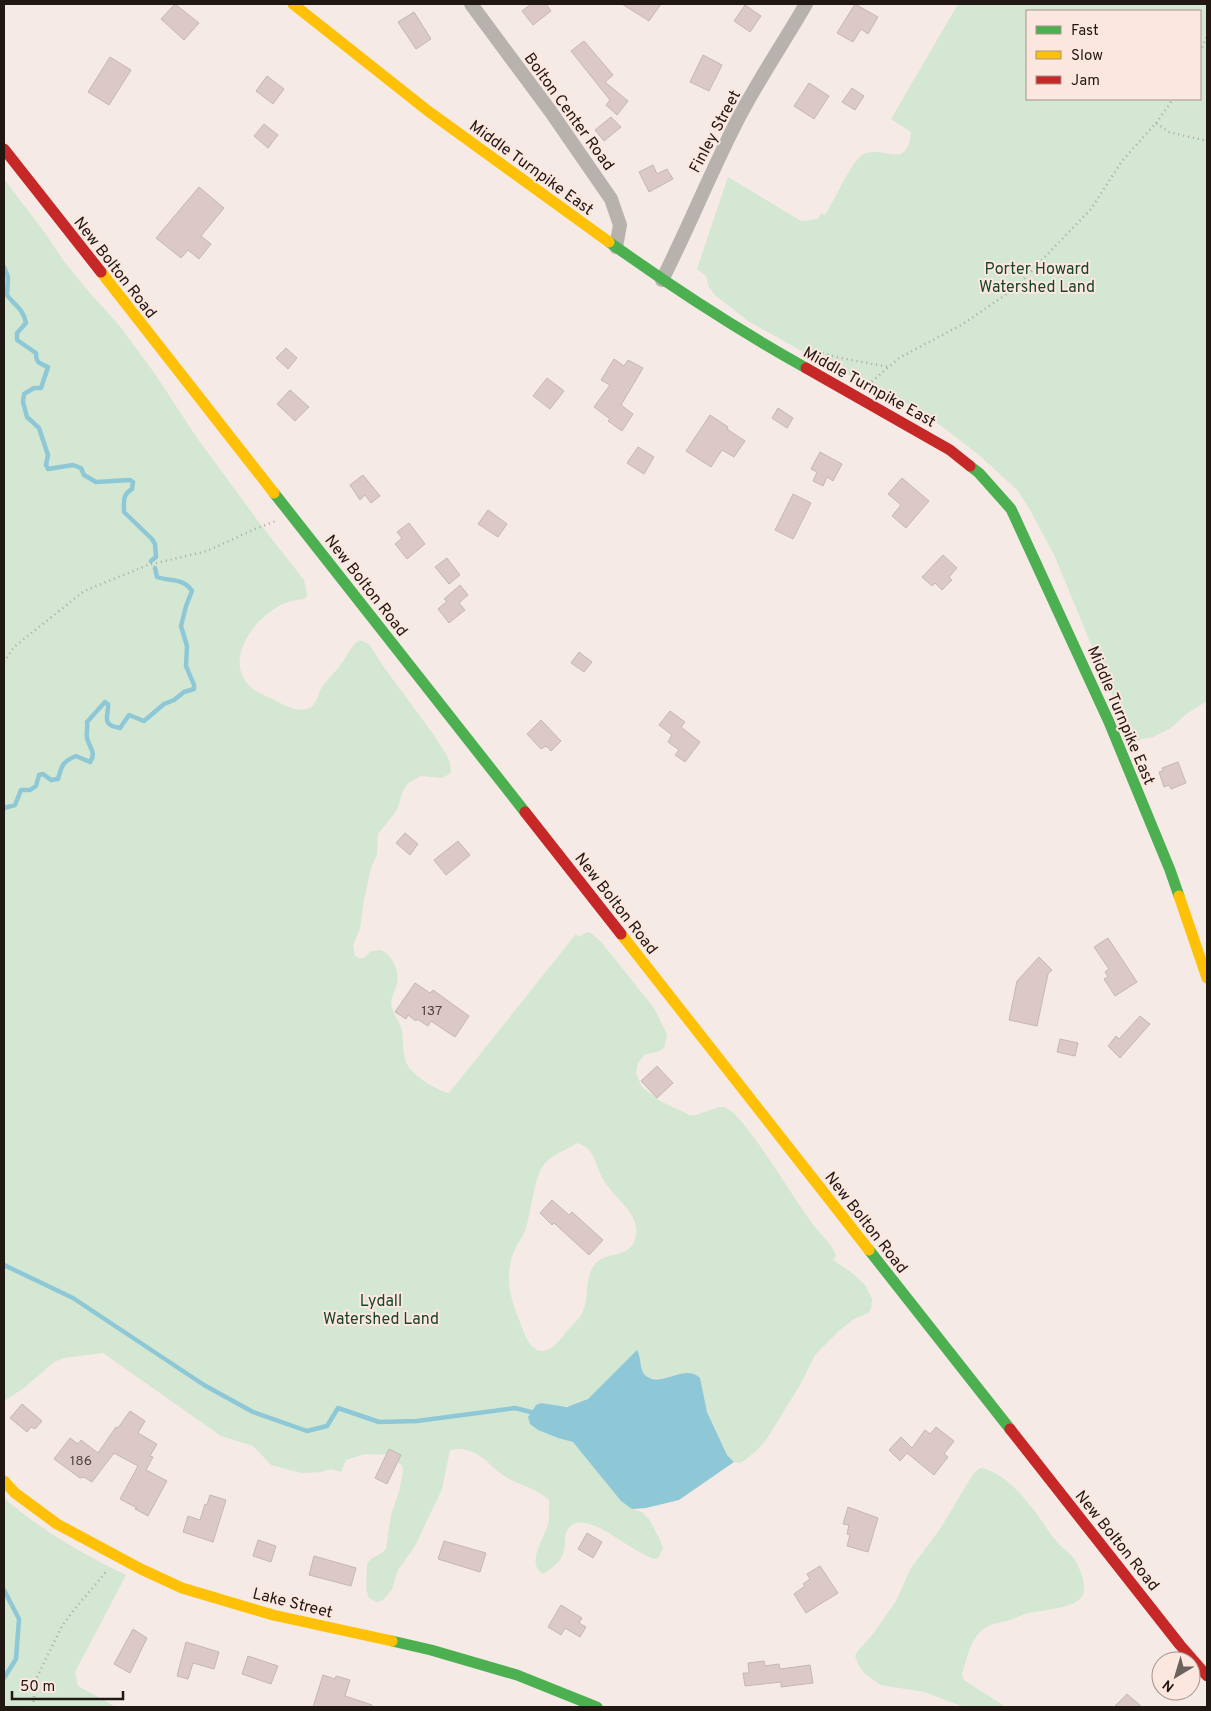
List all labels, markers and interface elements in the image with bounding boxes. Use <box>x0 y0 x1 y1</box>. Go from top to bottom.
legend <box>1026 10 1201 100</box>
text: Fast <box>1071 22 1099 41</box>
text: Slow <box>1071 47 1103 66</box>
street label: Bolton Center Road <box>519 49 618 175</box>
text: Jam <box>1071 72 1100 91</box>
street label: Finley Street <box>686 87 746 177</box>
street label: Middle Turnpike East <box>465 117 597 220</box>
street label: New Bolton Road <box>69 213 160 323</box>
park label: Porter Howard Watershed Land <box>979 260 1095 298</box>
street label: Middle Turnpike East <box>799 343 939 433</box>
street label: New Bolton Road <box>320 531 411 641</box>
street label: Middle Turnpike East <box>1082 643 1158 788</box>
street label: New Bolton Road <box>570 849 661 959</box>
house number: 137 <box>422 1003 442 1020</box>
street label: New Bolton Road <box>820 1168 911 1278</box>
park label: Lydall Watershed Land <box>323 1292 439 1330</box>
house number: 186 <box>70 1453 92 1470</box>
street label: New Bolton Road <box>1070 1487 1163 1595</box>
street label: Lake Street <box>250 1584 335 1624</box>
north arrow <box>1151 1651 1201 1701</box>
scale bar <box>12 1668 124 1700</box>
text: N <box>1160 1675 1178 1695</box>
text: 50 m <box>20 1678 55 1697</box>

